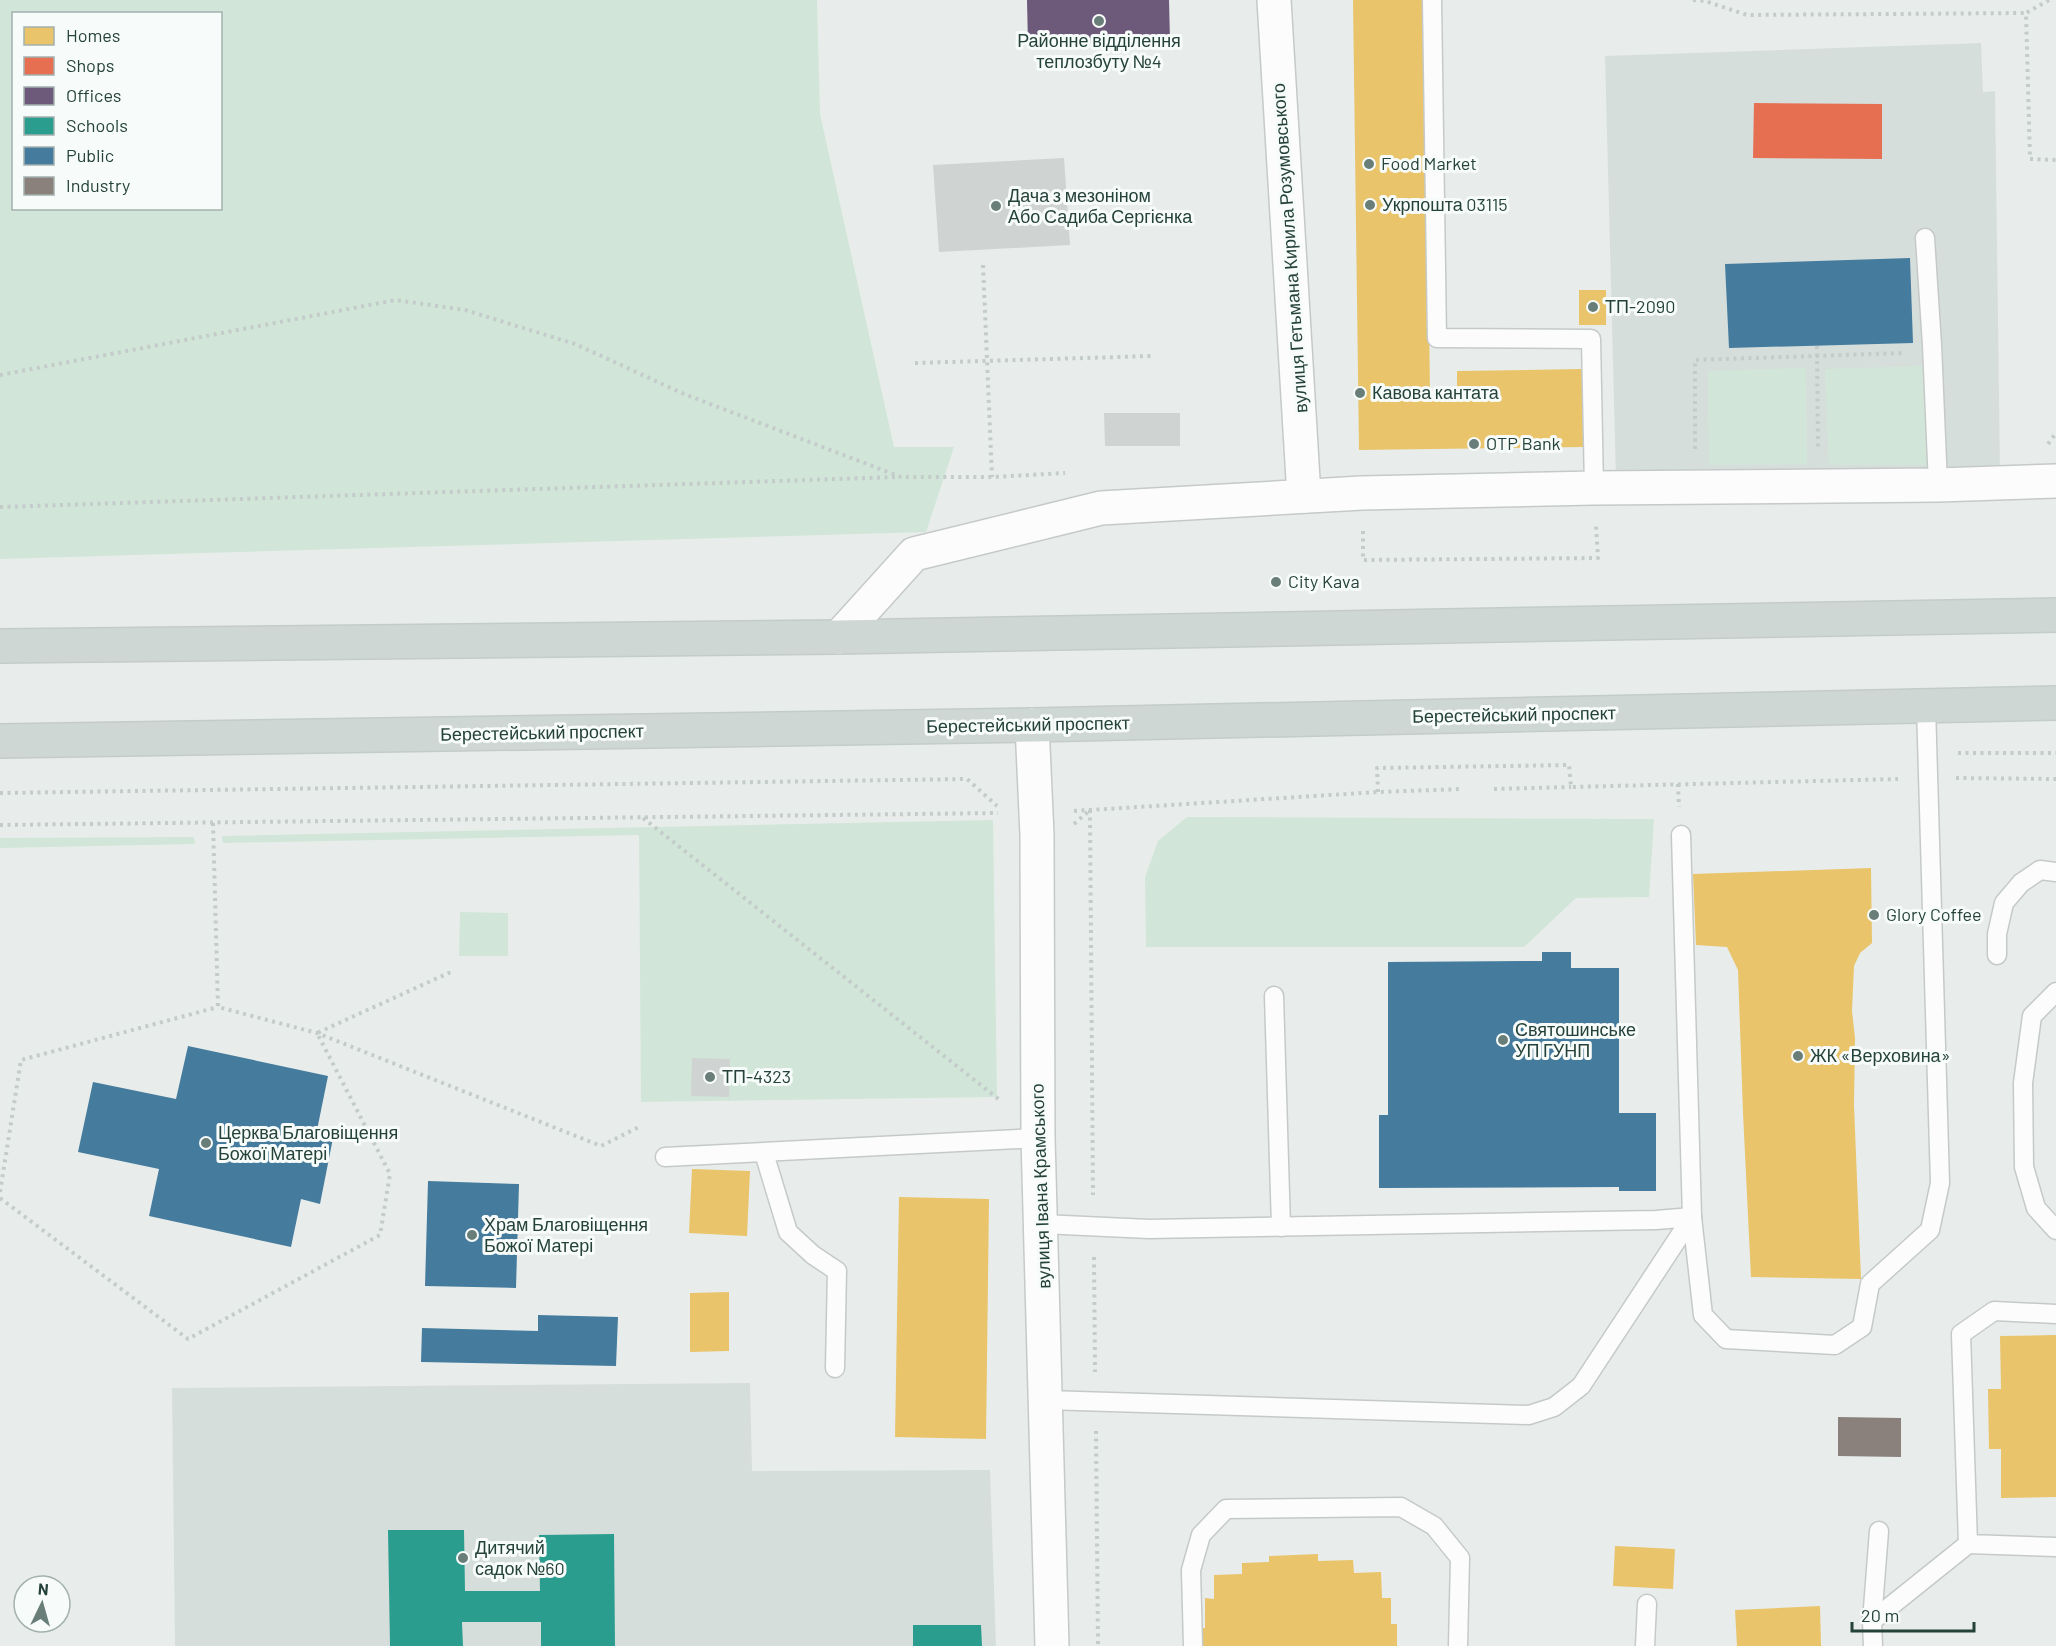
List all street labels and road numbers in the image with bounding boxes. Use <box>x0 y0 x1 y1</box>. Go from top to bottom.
street label: вулиця Гетьмана Кирила Розумовського <box>1267 82 1312 414</box>
street label: Берестейський проспект <box>1412 701 1616 727</box>
street label: Берестейський проспект <box>926 711 1130 737</box>
street label: Берестейський проспект <box>440 719 644 745</box>
street label: вулиця Івана Крамського <box>1025 1083 1055 1289</box>

